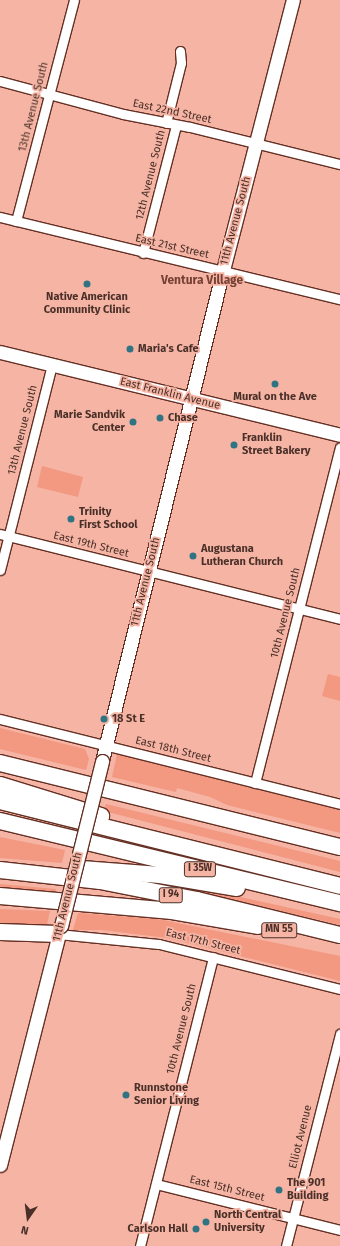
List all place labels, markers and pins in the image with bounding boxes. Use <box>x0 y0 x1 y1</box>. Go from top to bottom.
marker: Native American Community Clinic <box>81 278 93 290</box>
place label: Native American Community Clinic <box>44 291 130 317</box>
place label: Maria's Cafe <box>138 342 199 356</box>
marker: Maria's Cafe <box>125 344 135 354</box>
marker: Mural on the Ave <box>270 379 280 389</box>
place label: Mural on the Ave <box>233 390 317 404</box>
place label: Marie Sandvik Center <box>54 409 125 435</box>
place label: Chase <box>168 411 198 425</box>
marker: Chase <box>155 413 165 423</box>
marker: Marie Sandvik Center <box>128 417 138 427</box>
place label: Franklin Street Bakery <box>242 432 311 458</box>
marker: Franklin Street Bakery <box>229 440 239 450</box>
place label: Trinity First School <box>79 506 138 532</box>
marker: Trinity First School <box>66 514 76 524</box>
place label: Augustana Lutheran Church <box>201 543 283 569</box>
marker: Augustana Lutheran Church <box>188 551 198 561</box>
place label: 18 St E <box>112 712 145 726</box>
marker: 18 St E <box>99 714 109 724</box>
place label: Runnstone Senior Living <box>134 1082 199 1108</box>
marker: Runnstone Senior Living <box>121 1090 131 1100</box>
place label: The 901 Building <box>287 1177 329 1203</box>
marker: The 901 Building <box>274 1185 284 1195</box>
place label: North Central University <box>214 1209 281 1235</box>
marker: North Central University <box>201 1217 211 1227</box>
place label: Carlson Hall <box>128 1222 188 1236</box>
marker: Carlson Hall <box>191 1224 201 1234</box>

